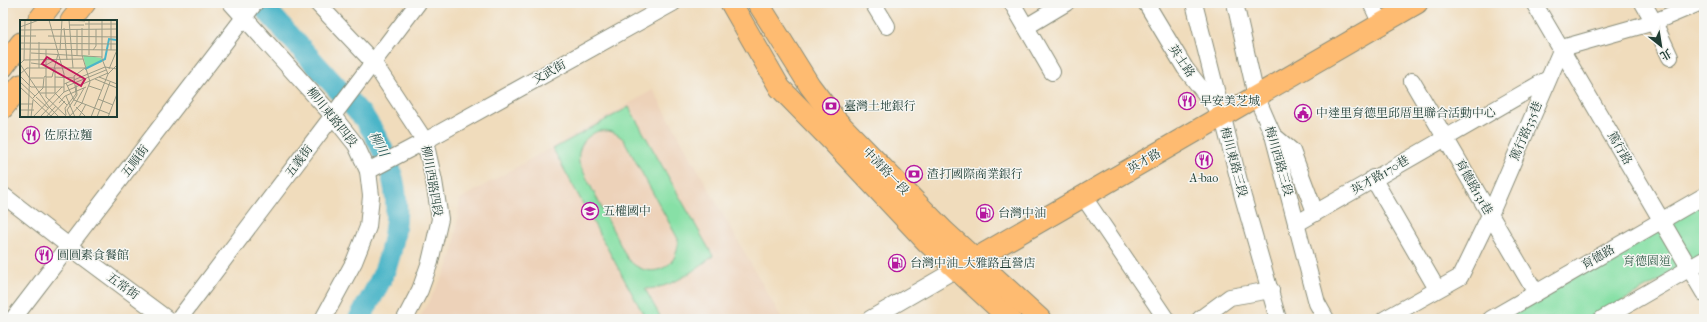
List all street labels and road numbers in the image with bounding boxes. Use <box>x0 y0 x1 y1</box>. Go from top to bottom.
street label: 英士路 <box>1166 42 1198 80</box>
street label: 文武街 <box>530 57 569 87</box>
street label: 柳川東路四段 <box>304 85 360 149</box>
street label: 篤行路335巷 <box>1507 99 1545 163</box>
street label: 梅川西路三段 <box>1262 124 1296 198</box>
street label: 梅川東路三段 <box>1218 125 1250 199</box>
street label: 篤行路 <box>1605 129 1635 167</box>
street label: 五順街 <box>119 142 152 180</box>
street label: 五義街 <box>283 142 316 180</box>
street label: 柳川西路四段 <box>419 144 445 218</box>
street label: 中清路一段 <box>860 145 912 197</box>
street label: 英才路 <box>1125 146 1163 176</box>
street label: 英才路170巷 <box>1349 153 1411 197</box>
street label: 育德路131巷 <box>1453 157 1495 217</box>
street label: 育德路 <box>1579 242 1617 272</box>
street label: 五常街 <box>104 270 142 303</box>

